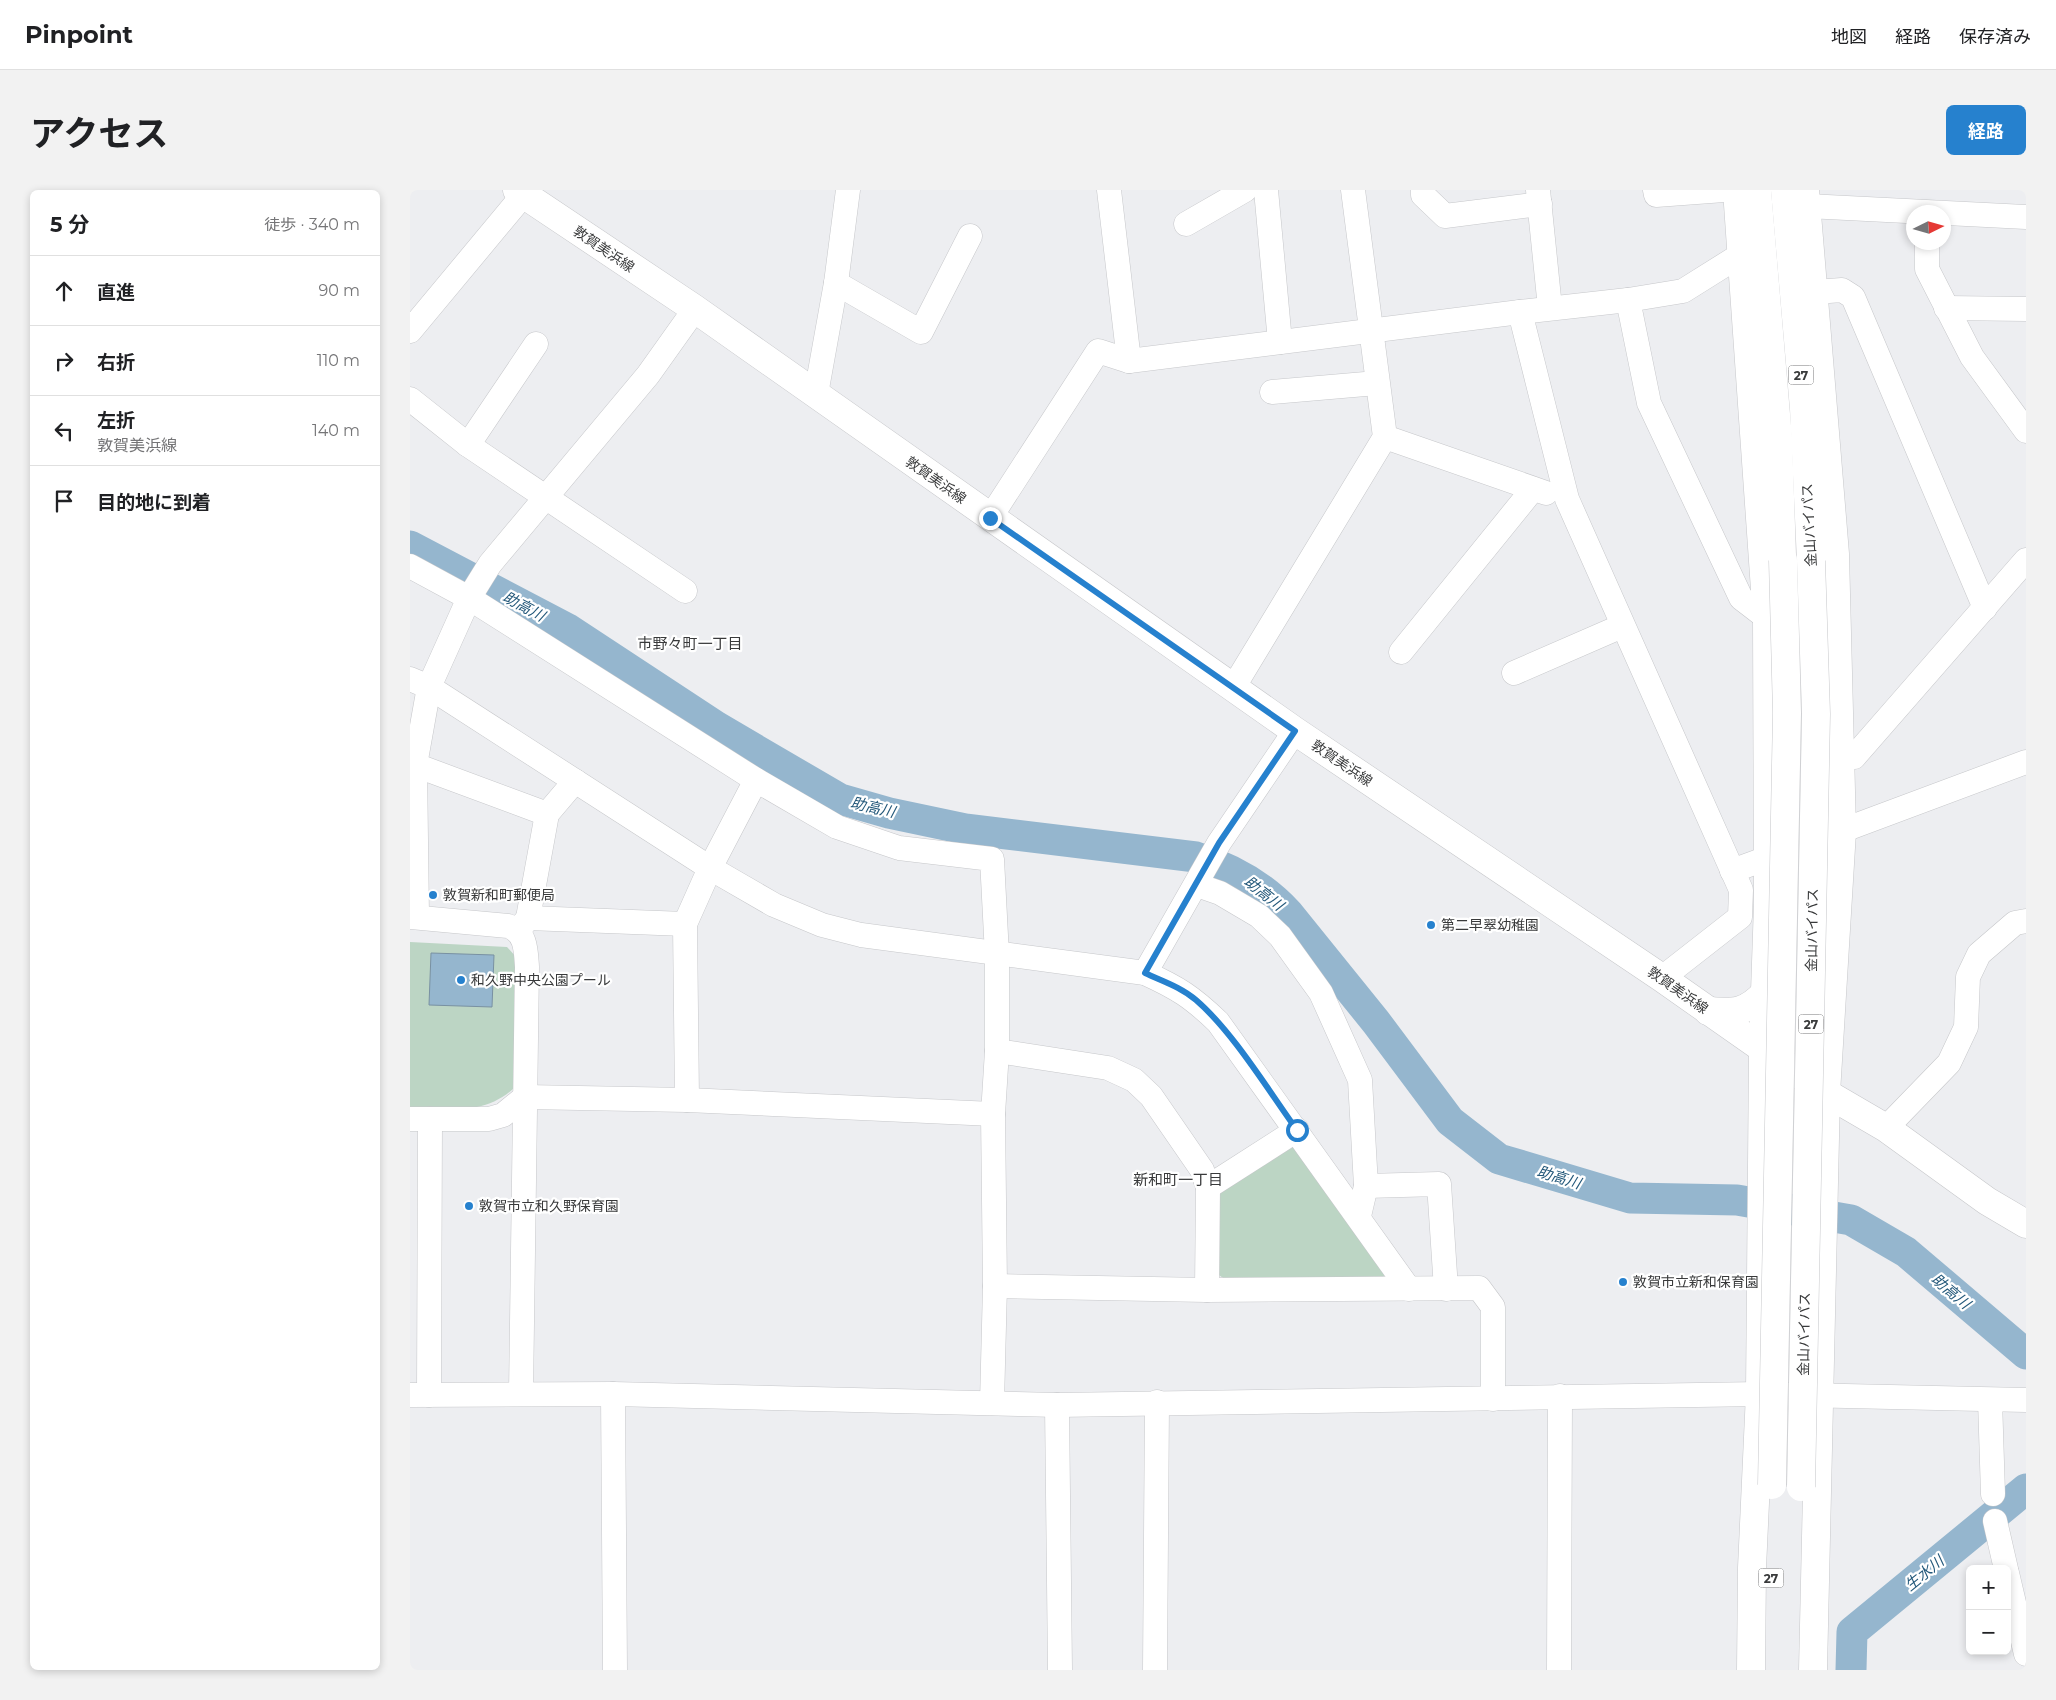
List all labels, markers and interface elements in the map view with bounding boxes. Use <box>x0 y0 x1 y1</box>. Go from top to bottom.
text: Pinpoint <box>25 20 133 49</box>
text: 地図 <box>1831 26 1867 48</box>
text: 経路 <box>1895 26 1931 48</box>
text: 保存済み <box>1959 26 2031 48</box>
button: 経路 <box>1946 105 2026 155</box>
text: アクセス <box>30 112 168 155</box>
north arrow <box>1906 205 1951 250</box>
text: 5 分 <box>50 212 89 237</box>
text: 徒歩 · 340 m <box>264 215 360 234</box>
street label: 敦賀美浜線 <box>570 222 638 276</box>
icon: ahead <box>50 277 78 305</box>
text: 直進 <box>97 281 135 304</box>
text: 90 m <box>318 281 360 300</box>
icon: right <box>50 347 78 375</box>
text: 右折 <box>97 351 135 374</box>
text: 110 m <box>317 351 360 370</box>
road number: 27 <box>1788 366 1814 384</box>
text: 左折 <box>97 409 135 432</box>
icon: left <box>50 417 78 445</box>
text: 140 m <box>312 421 360 440</box>
text: 敦賀美浜線 <box>97 436 177 455</box>
street label: 敦賀美浜線 <box>902 453 970 507</box>
street label: 金山バイパス <box>1798 483 1820 567</box>
icon: arrive <box>50 487 78 515</box>
text: 目的地に到着 <box>97 491 211 514</box>
route end <box>979 507 1002 530</box>
water label: 助高川 <box>500 587 550 626</box>
district label: 市野々町一丁目 <box>637 634 743 653</box>
street label: 敦賀美浜線 <box>1308 736 1376 790</box>
water label: 助高川 <box>849 793 899 822</box>
water label: 助高川 <box>1240 872 1289 916</box>
place label: 敦賀新和町郵便局 <box>443 886 555 904</box>
street label: 金山バイパス <box>1802 888 1822 972</box>
marker: 敦賀新和町郵便局 <box>427 889 439 901</box>
place label: 第二早翠幼稚園 <box>1441 916 1539 934</box>
marker: 第二早翠幼稚園 <box>1425 919 1437 931</box>
street label: 敦賀美浜線 <box>1644 963 1712 1017</box>
place label: 和久野中央公園プール <box>471 971 611 989</box>
marker: 和久野中央公園プール <box>455 974 467 986</box>
road number: 27 <box>1798 1014 1824 1034</box>
route start <box>1286 1119 1309 1142</box>
water label: 助高川 <box>1535 1161 1585 1193</box>
district label: 新和町一丁目 <box>1133 1170 1223 1189</box>
place label: 敦賀市立和久野保育園 <box>479 1197 619 1215</box>
marker: 敦賀市立和久野保育園 <box>463 1200 475 1212</box>
water label: 助高川 <box>1928 1269 1976 1314</box>
place label: 敦賀市立新和保育園 <box>1633 1273 1759 1291</box>
marker: 敦賀市立新和保育園 <box>1617 1276 1629 1288</box>
street label: 金山バイパス <box>1794 1292 1814 1376</box>
water label: 生水川 <box>1901 1550 1949 1595</box>
map controls <box>1966 1565 2011 1655</box>
button: + <box>1966 1565 2011 1610</box>
road number: 27 <box>1758 1569 1784 1588</box>
button: − <box>1966 1610 2011 1655</box>

